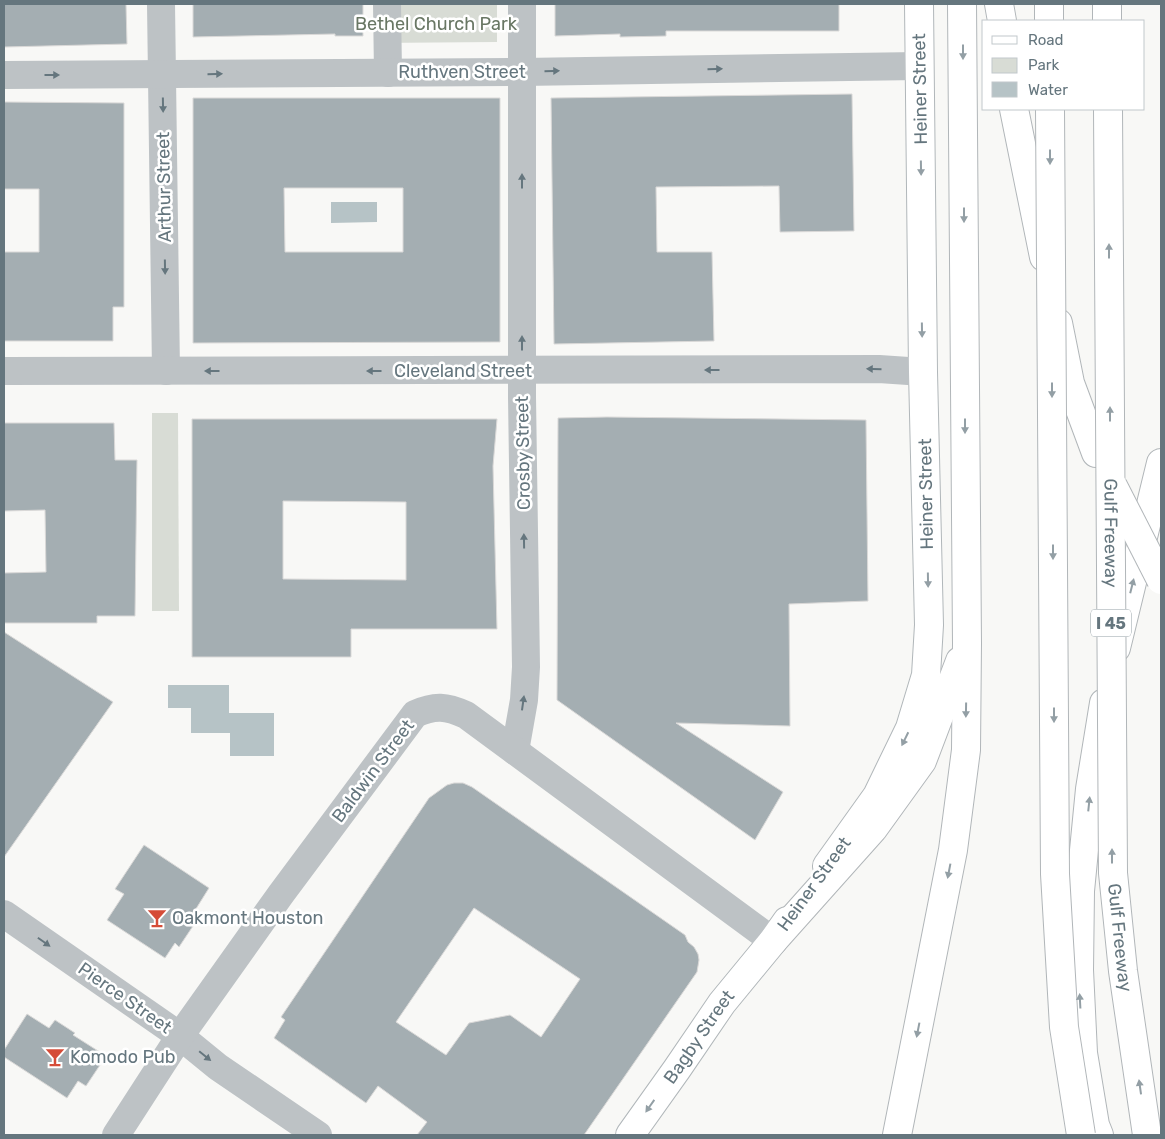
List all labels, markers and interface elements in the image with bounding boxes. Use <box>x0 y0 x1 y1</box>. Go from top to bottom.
park label: Bethel Church Park <box>355 13 518 35</box>
legend <box>982 20 1145 110</box>
text: Road <box>1028 31 1064 49</box>
street label: Heiner Street <box>908 33 932 145</box>
one-way arrow <box>959 45 967 61</box>
text: Park <box>1028 56 1059 74</box>
street label: Ruthven Street <box>398 61 526 83</box>
one-way arrow <box>707 65 723 73</box>
one-way arrow <box>545 67 561 75</box>
one-way arrow <box>207 70 223 78</box>
one-way arrow <box>45 71 61 79</box>
text: Water <box>1028 81 1068 99</box>
one-way arrow <box>159 97 167 113</box>
street label: Arthur Street <box>152 132 176 242</box>
one-way arrow <box>1046 150 1054 166</box>
one-way arrow <box>917 160 925 176</box>
one-way arrow <box>518 172 526 188</box>
one-way arrow <box>960 207 968 223</box>
one-way arrow <box>1105 243 1113 259</box>
one-way arrow <box>161 260 169 276</box>
one-way arrow <box>918 322 926 338</box>
one-way arrow <box>518 335 526 351</box>
street label: Cleveland Street <box>394 360 532 382</box>
one-way arrow <box>866 365 882 373</box>
one-way arrow <box>703 366 719 374</box>
one-way arrow <box>203 367 219 375</box>
one-way arrow <box>366 367 382 375</box>
one-way arrow <box>1048 382 1056 398</box>
street label: Crosby Street <box>511 396 535 510</box>
one-way arrow <box>1106 406 1114 422</box>
one-way arrow <box>962 418 970 434</box>
street label: Heiner Street <box>914 438 938 550</box>
street label: Gulf Freeway <box>1099 478 1122 588</box>
one-way arrow <box>520 532 528 548</box>
one-way arrow <box>1049 545 1057 561</box>
one-way arrow <box>924 572 932 588</box>
one-way arrow <box>1128 578 1136 593</box>
road number: I 45 <box>1091 610 1131 636</box>
one-way arrow <box>520 695 528 711</box>
one-way arrow <box>962 702 970 718</box>
one-way arrow <box>1050 707 1058 723</box>
street label: Baldwin Street <box>327 715 419 827</box>
one-way arrow <box>901 732 909 746</box>
one-way arrow <box>1085 795 1093 811</box>
street label: Heiner Street <box>772 833 856 935</box>
one-way arrow <box>1108 848 1116 864</box>
one-way arrow <box>944 863 952 879</box>
street label: Gulf Freeway <box>1103 882 1137 993</box>
bar icon: Oakmont Houston <box>146 907 168 929</box>
place label: Oakmont Houston <box>172 907 323 929</box>
one-way arrow <box>37 937 51 947</box>
street label: Pierce Street <box>74 958 176 1038</box>
street label: Bagby Street <box>659 985 739 1088</box>
one-way arrow <box>1076 992 1084 1008</box>
one-way arrow <box>913 1023 921 1039</box>
bar icon: Komodo Pub <box>44 1046 66 1068</box>
place label: Komodo Pub <box>70 1046 176 1068</box>
one-way arrow <box>198 1051 211 1062</box>
one-way arrow <box>1136 1079 1144 1095</box>
one-way arrow <box>645 1099 655 1113</box>

